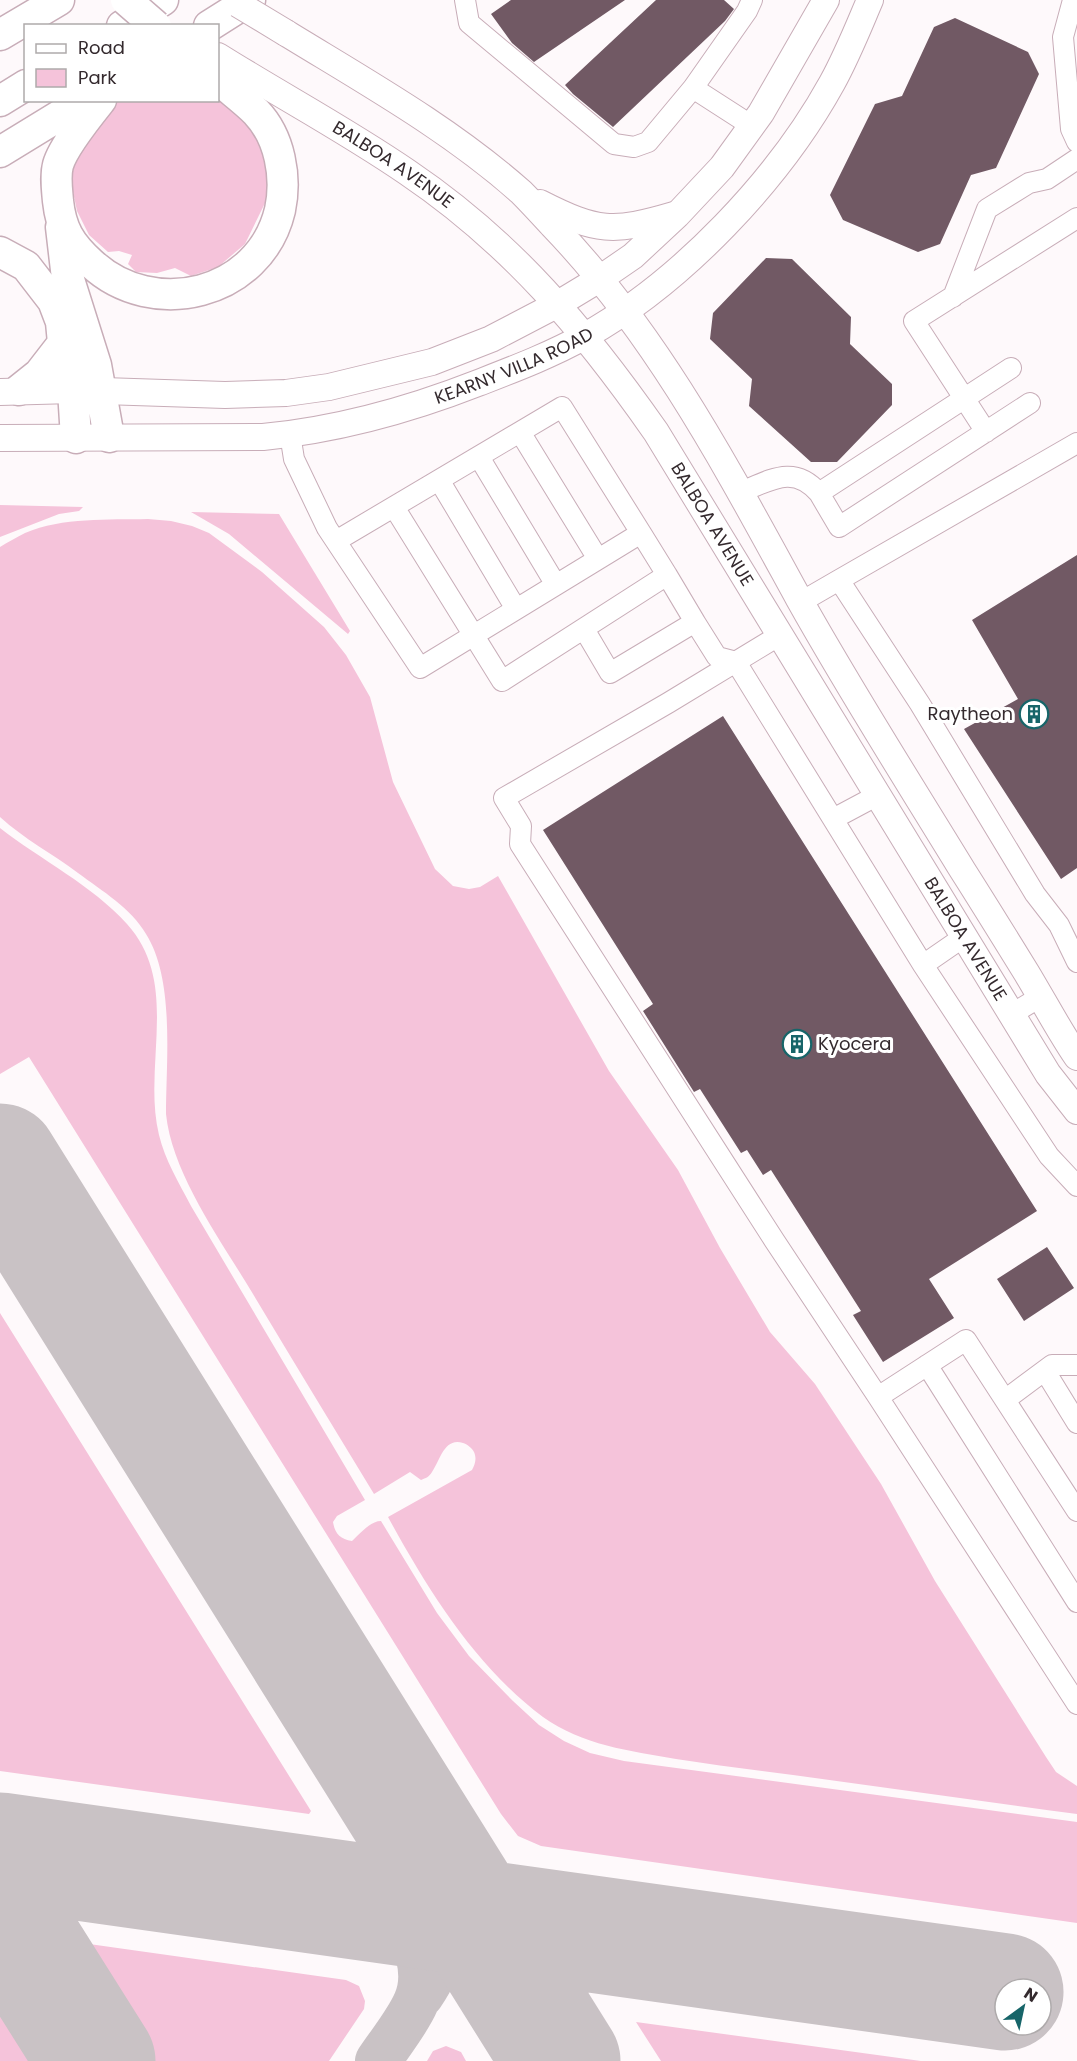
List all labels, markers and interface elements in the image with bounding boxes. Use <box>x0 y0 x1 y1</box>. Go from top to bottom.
legend <box>24 24 219 102</box>
text: Road <box>78 35 125 60</box>
text: Park <box>78 65 117 90</box>
street label: BALBOA AVENUE <box>328 115 459 214</box>
street label: KEARNY VILLA ROAD <box>431 321 598 410</box>
street label: BALBOA AVENUE <box>665 457 760 591</box>
building icon: Raytheon <box>1018 698 1050 730</box>
place label: Raytheon <box>927 701 1013 726</box>
street label: BALBOA AVENUE <box>919 872 1013 1005</box>
building icon: Kyocera <box>781 1028 813 1060</box>
place label: Kyocera <box>818 1031 891 1056</box>
north arrow <box>993 1977 1053 2037</box>
text: N <box>1020 1982 1042 2008</box>

